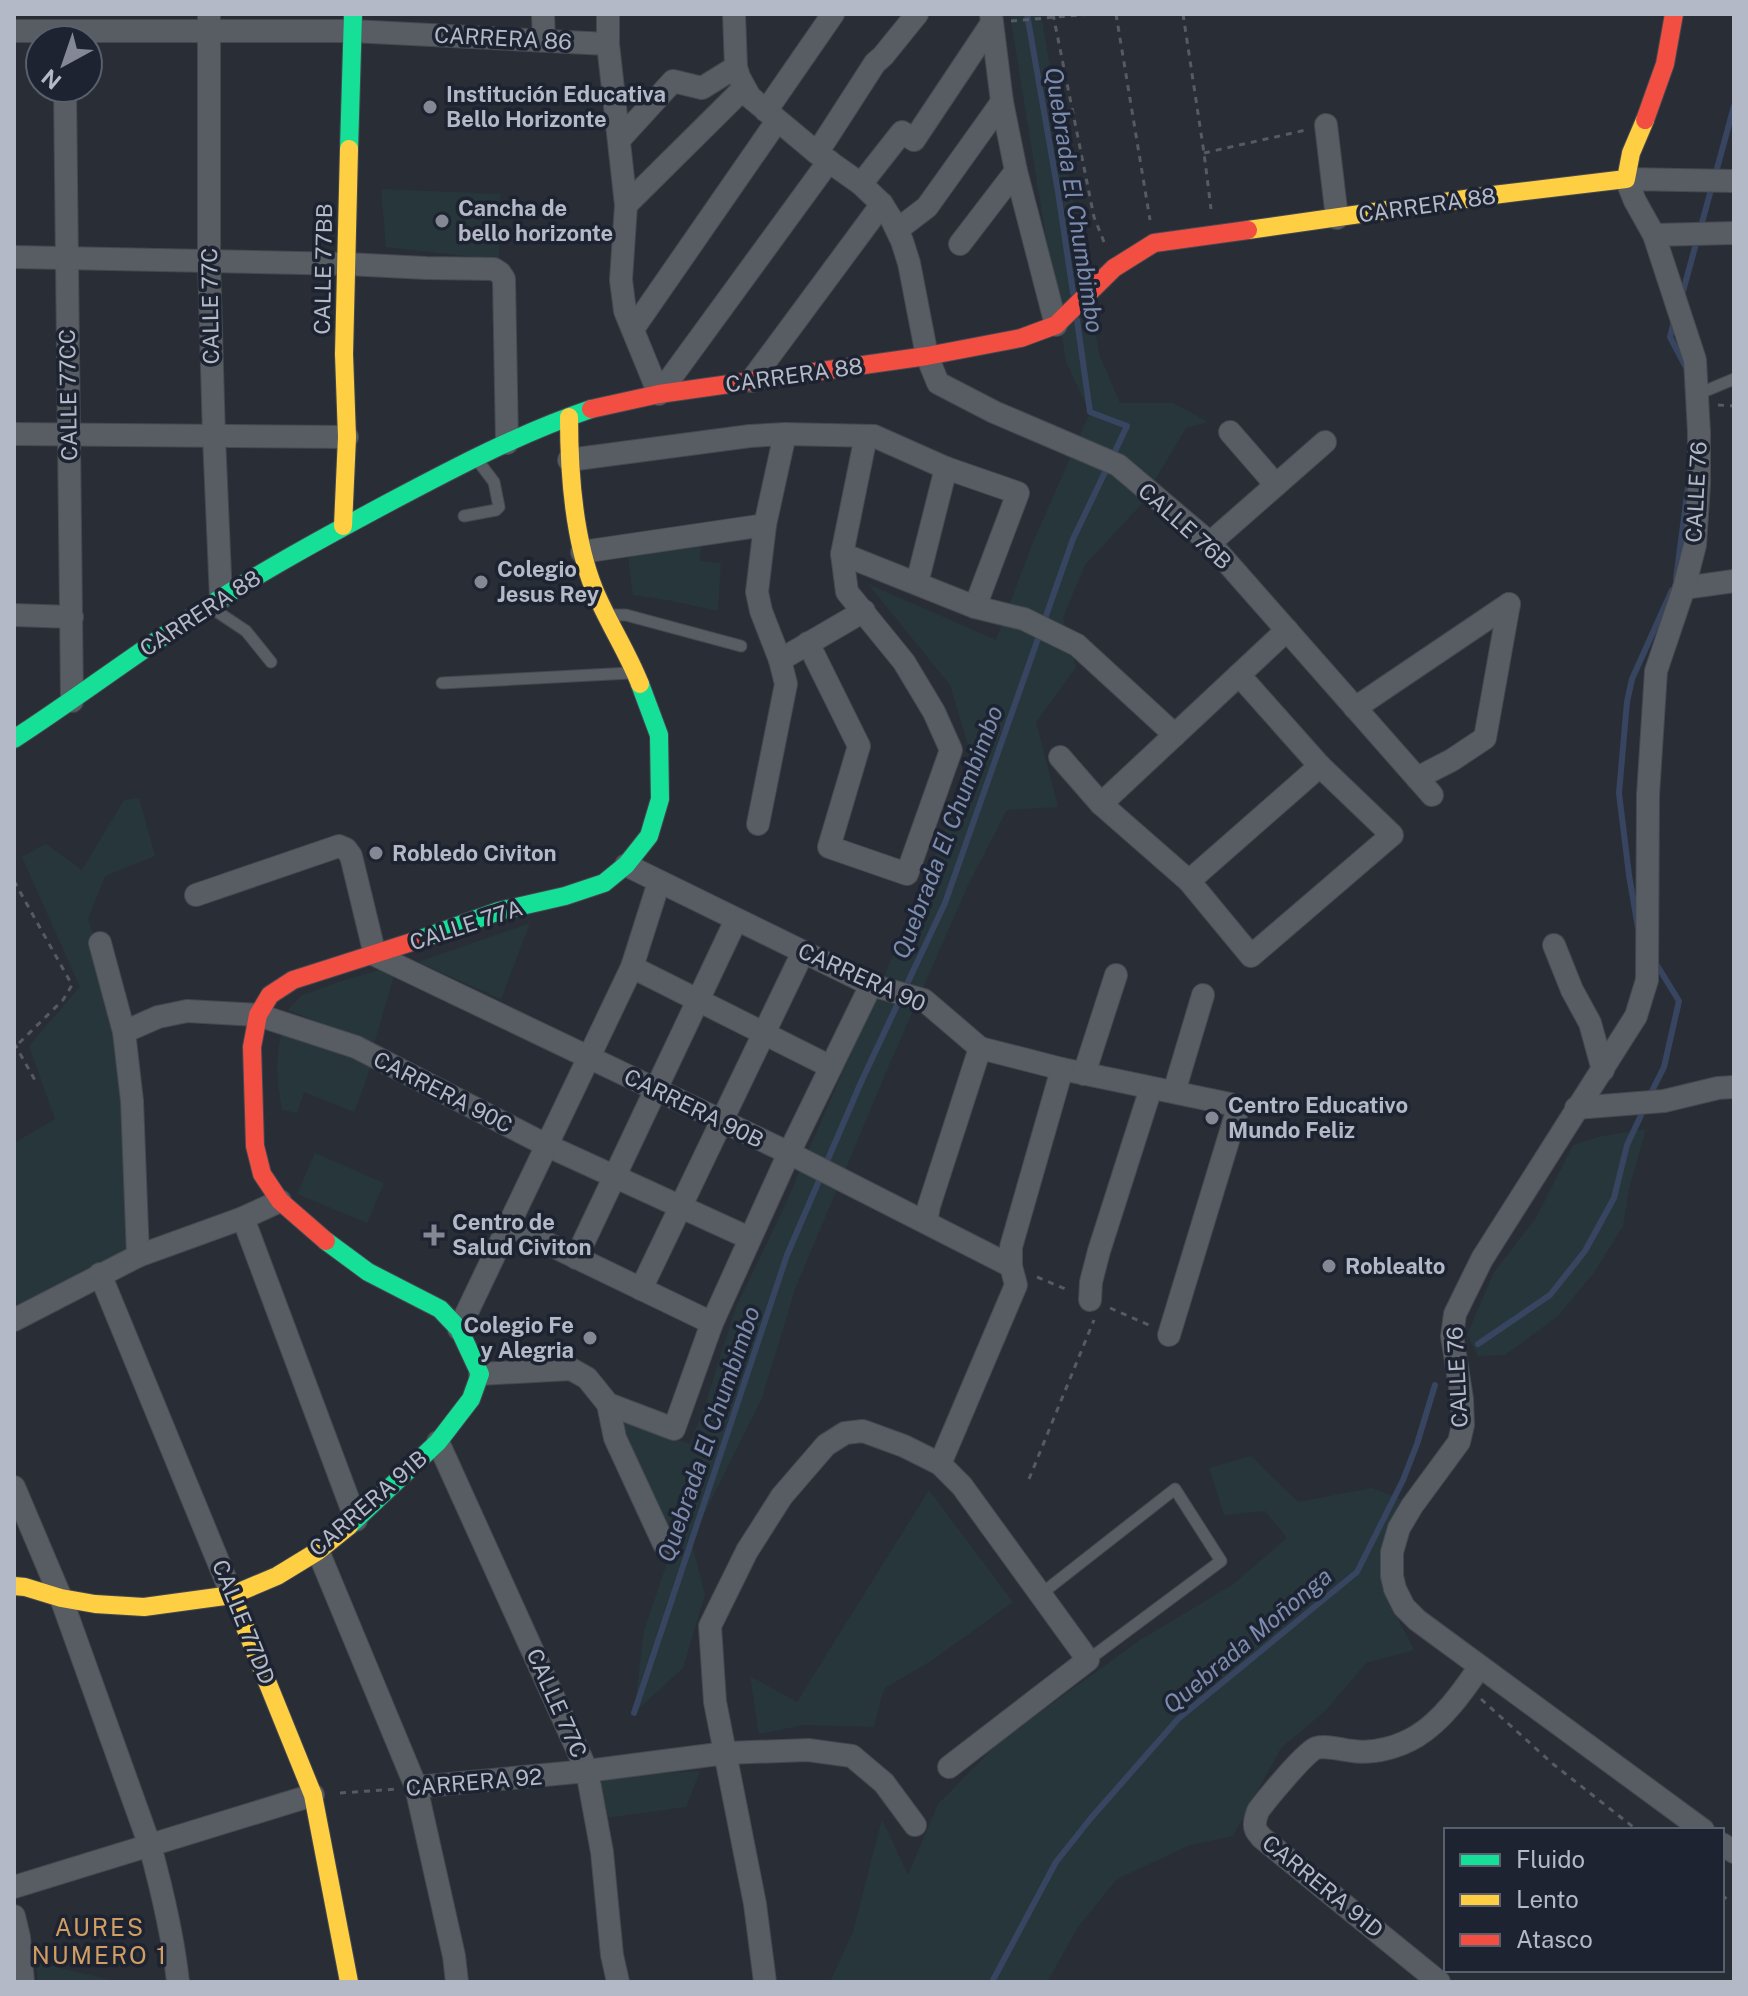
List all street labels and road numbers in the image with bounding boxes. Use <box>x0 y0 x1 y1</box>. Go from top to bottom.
street label: CARRERA 86 <box>434 21 572 55</box>
street label: CARRERA 88 <box>1357 183 1497 227</box>
street label: CALLE 77BB <box>309 203 337 335</box>
street label: CALLE 77C <box>196 247 224 365</box>
street label: CALLE 77CC <box>54 329 82 461</box>
street label: CARRERA 88 <box>724 353 864 397</box>
street label: CALLE 76 <box>1680 441 1712 543</box>
street label: CALLE 76B <box>1133 477 1237 575</box>
street label: CARRERA 88 <box>135 564 265 662</box>
street label: CALLE 77A <box>406 895 526 955</box>
street label: CARRERA 90 <box>794 937 930 1017</box>
street label: CARRERA 90C <box>369 1046 517 1138</box>
street label: CARRERA 90B <box>620 1063 768 1153</box>
street label: CALLE 76 <box>1441 1326 1473 1428</box>
street label: CARRERA 91B <box>304 1445 432 1561</box>
street label: CALLE 77DD <box>207 1556 281 1688</box>
street label: CALLE 77C <box>521 1644 593 1762</box>
street label: CARRERA 92 <box>405 1763 543 1801</box>
street label: CARRERA 91D <box>1257 1829 1389 1943</box>

